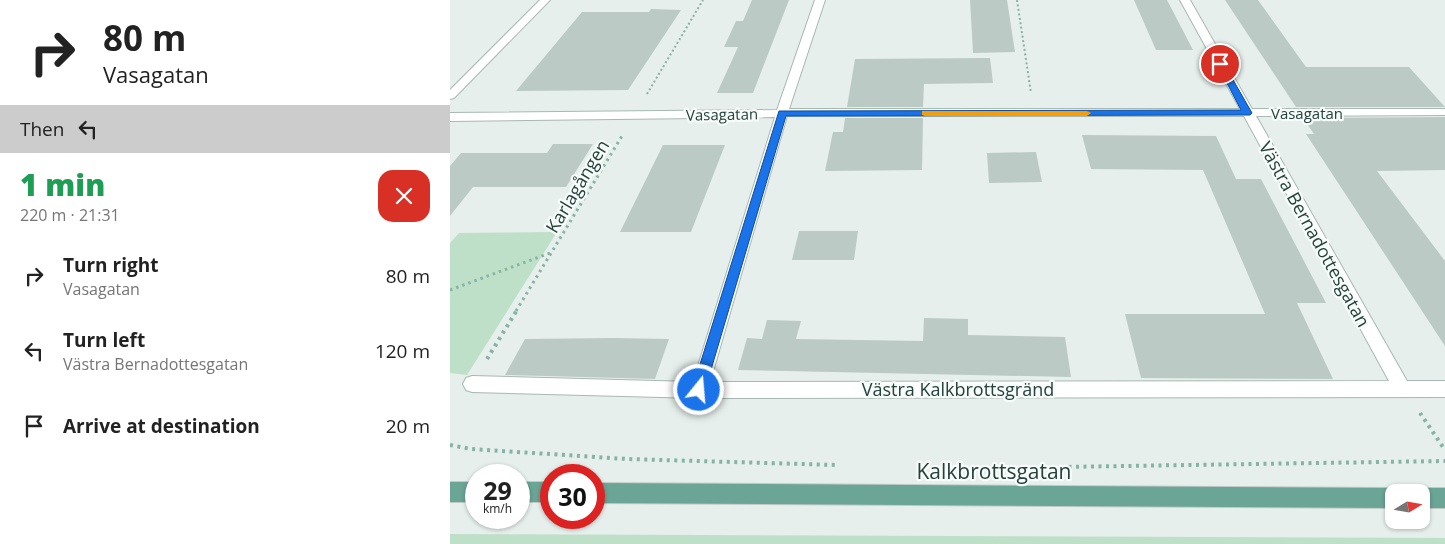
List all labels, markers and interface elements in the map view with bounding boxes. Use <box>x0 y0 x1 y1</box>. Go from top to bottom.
text: 80 m <box>103 14 186 61</box>
icon: right <box>20 20 85 85</box>
pin <box>1199 43 1241 85</box>
icon: arrive <box>1206 50 1234 78</box>
text: Vasagatan <box>103 59 209 89</box>
street label: Vasagatan <box>686 103 758 125</box>
street label: Vasagatan <box>1271 103 1343 123</box>
icon: left <box>74 115 102 143</box>
text: Then <box>20 116 64 142</box>
street label: Karlagången <box>540 135 614 237</box>
street label: Västra Bernadottesgatan <box>1254 137 1376 331</box>
text: 1 min <box>20 164 105 205</box>
button: close <box>378 170 430 222</box>
text: 220 m · 21:31 <box>20 204 120 226</box>
text: Turn right <box>63 252 158 278</box>
icon: right <box>20 262 48 290</box>
text: 80 m <box>386 263 430 289</box>
text: Vasagatan <box>63 278 140 300</box>
text: Turn left <box>63 327 145 353</box>
icon: left <box>20 337 48 365</box>
text: 120 m <box>375 338 430 364</box>
text: Västra Bernadottesgatan <box>63 353 248 375</box>
position arrow <box>672 363 724 415</box>
street label: Västra Kalkbrottsgränd <box>862 377 1054 401</box>
icon: arrive <box>20 412 48 440</box>
text: Arrive at destination <box>63 413 260 439</box>
text: 20 m <box>386 413 430 439</box>
street label: Kalkbrottsgatan <box>916 457 1072 485</box>
speed limit sign: 30 <box>540 464 605 529</box>
text: 29 <box>483 473 512 507</box>
north arrow <box>1385 484 1430 529</box>
map controls <box>1385 484 1430 529</box>
text: km/h <box>483 500 512 517</box>

